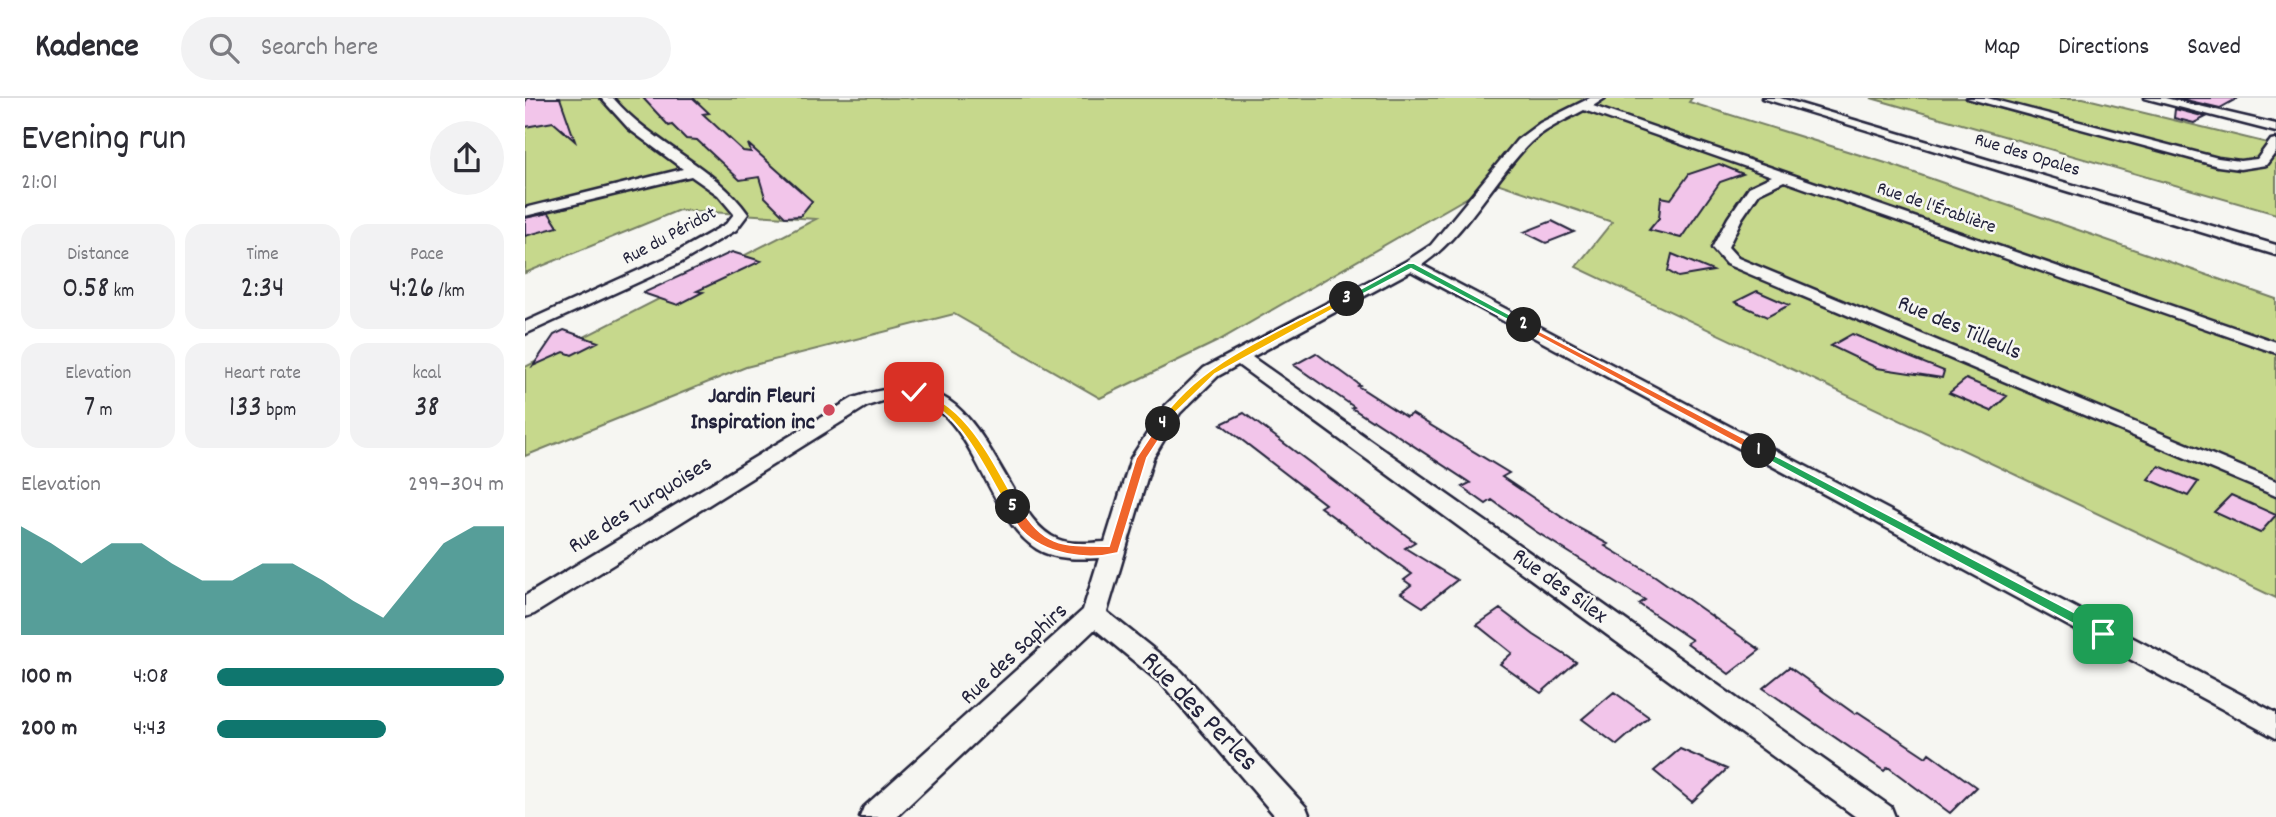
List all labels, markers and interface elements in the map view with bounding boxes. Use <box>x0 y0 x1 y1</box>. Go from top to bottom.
search box <box>181 17 671 80</box>
text: Kadence <box>35 25 139 72</box>
icon: search <box>205 29 243 67</box>
text: Search here <box>261 30 378 67</box>
text: Map <box>1984 31 2020 65</box>
text: Directions <box>2058 31 2149 65</box>
text: Saved <box>2187 31 2241 65</box>
text: Evening run <box>21 113 186 168</box>
button: share <box>430 121 504 195</box>
street label: Rue des Opales <box>1971 127 2083 185</box>
text: 21:01 <box>21 167 57 200</box>
street label: Rue de l'Érablière <box>1873 176 1999 242</box>
street label: Rue du Péridot <box>618 201 722 273</box>
text: Distance <box>67 242 129 269</box>
text: Time <box>246 242 279 269</box>
text: Pace <box>410 242 444 269</box>
text: 0.58 <box>62 269 109 312</box>
text: 2:34 <box>241 269 284 312</box>
text: 4:26 <box>389 269 434 312</box>
text: km <box>109 279 134 306</box>
text: /km <box>434 279 465 306</box>
pin: 3 <box>1329 282 1365 316</box>
text: 3 <box>1342 285 1351 312</box>
street label: Rue des Tilleuls <box>1892 288 2026 370</box>
pin: 2 <box>1507 308 1541 342</box>
text: 2 <box>1519 311 1528 338</box>
text: Elevation <box>65 361 131 388</box>
text: Heart rate <box>224 361 301 388</box>
text: kcal <box>412 361 441 388</box>
pin <box>884 362 944 422</box>
icon: check <box>895 373 933 411</box>
place label: Jardin Fleuri Inspiration inc <box>691 381 816 440</box>
text: 7 <box>84 388 95 431</box>
text: 133 <box>229 388 262 431</box>
text: 38 <box>414 388 440 431</box>
text: m <box>95 398 113 425</box>
text: bpm <box>262 398 296 425</box>
marker: Jardin Fleuri Inspiration inc <box>821 402 837 418</box>
pin: 4 <box>1145 406 1181 442</box>
text: 4 <box>1159 410 1166 437</box>
pin: 1 <box>1741 434 1777 468</box>
text: 1 <box>1756 437 1761 464</box>
street label: Rue des Turquoises <box>563 449 719 563</box>
text: Elevation <box>21 469 101 502</box>
text: 299–304 m <box>408 469 504 502</box>
pin: 5 <box>995 490 1030 524</box>
text: 5 <box>1008 493 1017 520</box>
street label: Rue des Silex <box>1504 541 1614 633</box>
street label: Rue des Saphirs <box>954 596 1076 714</box>
pin <box>2073 604 2133 664</box>
icon: arrive <box>2084 615 2122 653</box>
street label: Rue des Perles <box>1130 644 1266 782</box>
text: 100 m <box>21 661 72 694</box>
text: 4:08 <box>133 661 168 694</box>
text: 200 m <box>21 713 77 746</box>
text: 4:43 <box>133 713 166 746</box>

